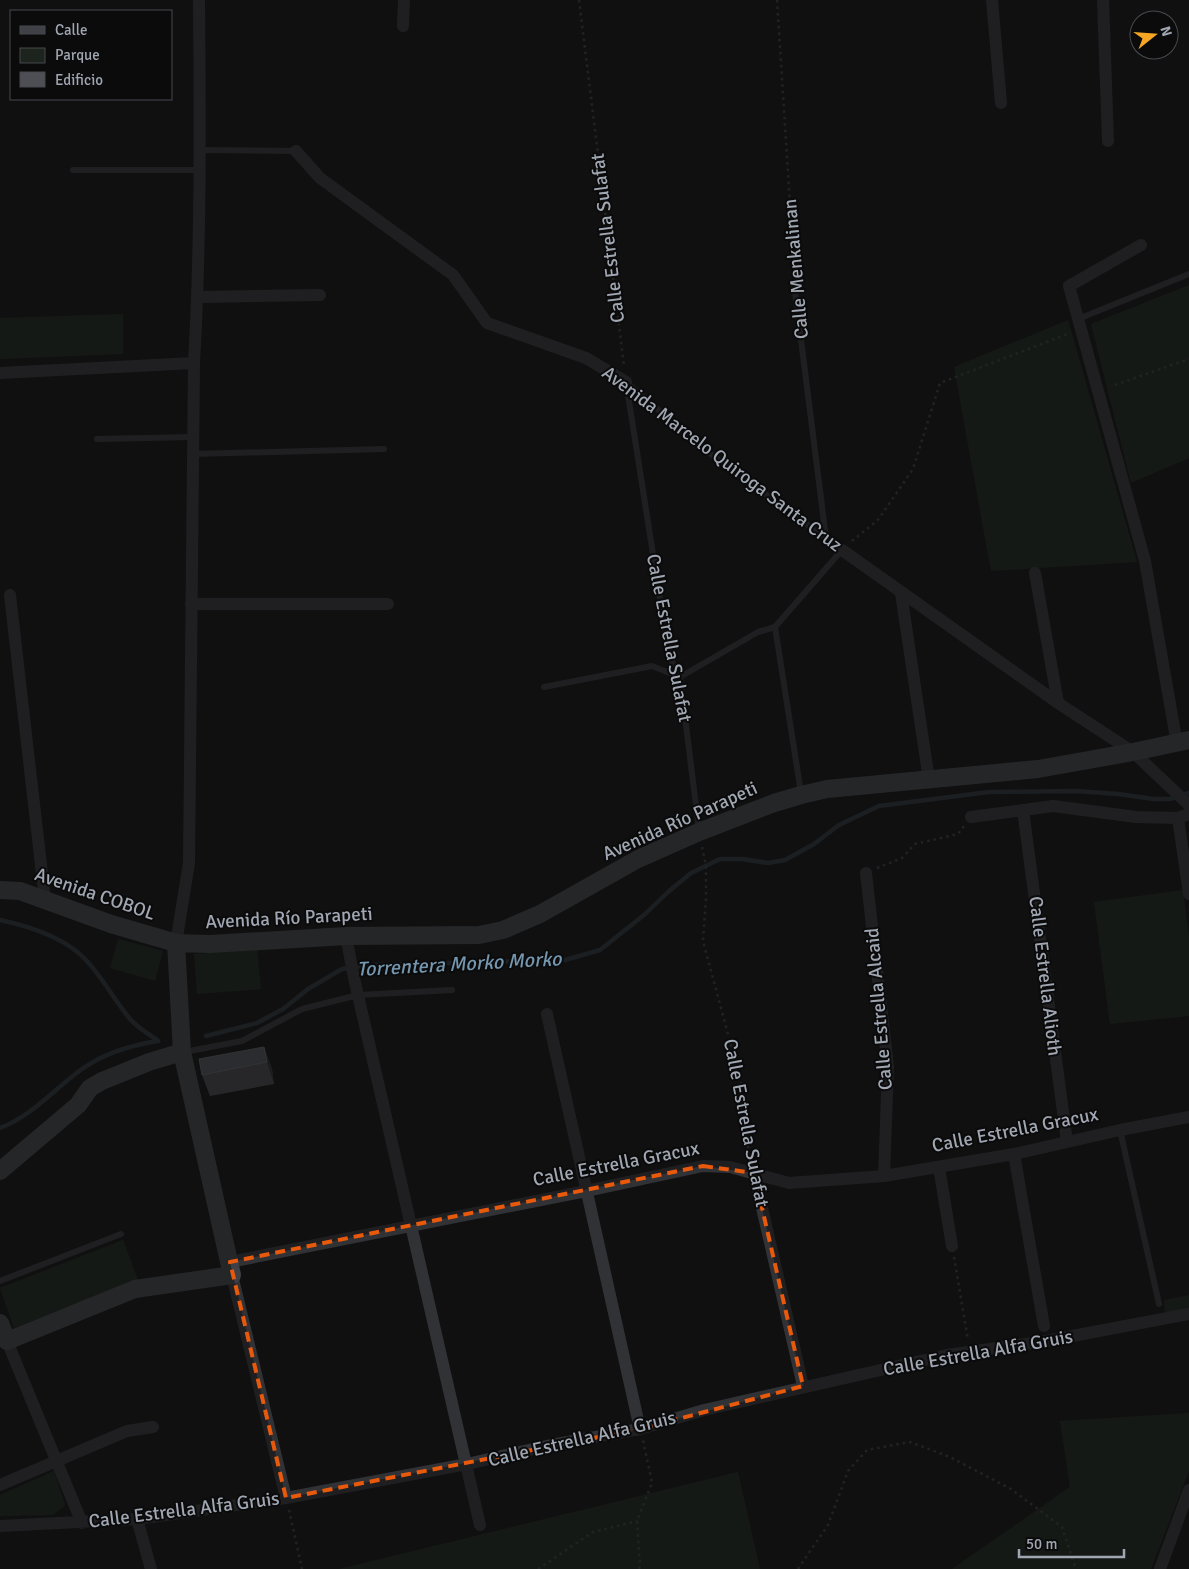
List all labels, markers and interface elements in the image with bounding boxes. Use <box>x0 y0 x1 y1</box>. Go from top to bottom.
legend <box>10 10 172 100</box>
north arrow <box>1129 10 1179 60</box>
text: Calle <box>55 21 88 39</box>
text: N <box>1156 24 1176 38</box>
text: Parque <box>55 46 100 64</box>
text: Edificio <box>55 71 103 89</box>
street label: Calle Estrella Sulafat <box>586 151 630 324</box>
street label: Calle Menkalinan <box>778 198 814 340</box>
street label: Avenida Marcelo Quiroga Santa Cruz <box>597 361 847 557</box>
street label: Calle Estrella Sulafat <box>641 552 697 724</box>
street label: Avenida Río Parapeti <box>599 776 761 866</box>
street label: Avenida COBOL <box>31 862 159 926</box>
street label: Calle Estrella Alioth <box>1023 895 1067 1057</box>
street label: Avenida Río Parapeti <box>205 902 373 934</box>
street label: Calle Estrella Alcaid <box>860 927 898 1091</box>
water label: Torrentera Morko Morko <box>356 946 563 982</box>
street label: Calle Estrella Sulafat <box>718 1037 774 1209</box>
street label: Calle Estrella Gracux <box>930 1102 1100 1158</box>
street label: Calle Estrella Gracux <box>531 1136 701 1192</box>
street label: Calle Estrella Alfa Gruis <box>881 1324 1075 1382</box>
street label: Calle Estrella Alfa Gruis <box>486 1406 678 1472</box>
street label: Calle Estrella Alfa Gruis <box>87 1486 281 1534</box>
scale bar <box>1019 1526 1124 1558</box>
text: 50 m <box>1026 1535 1057 1553</box>

